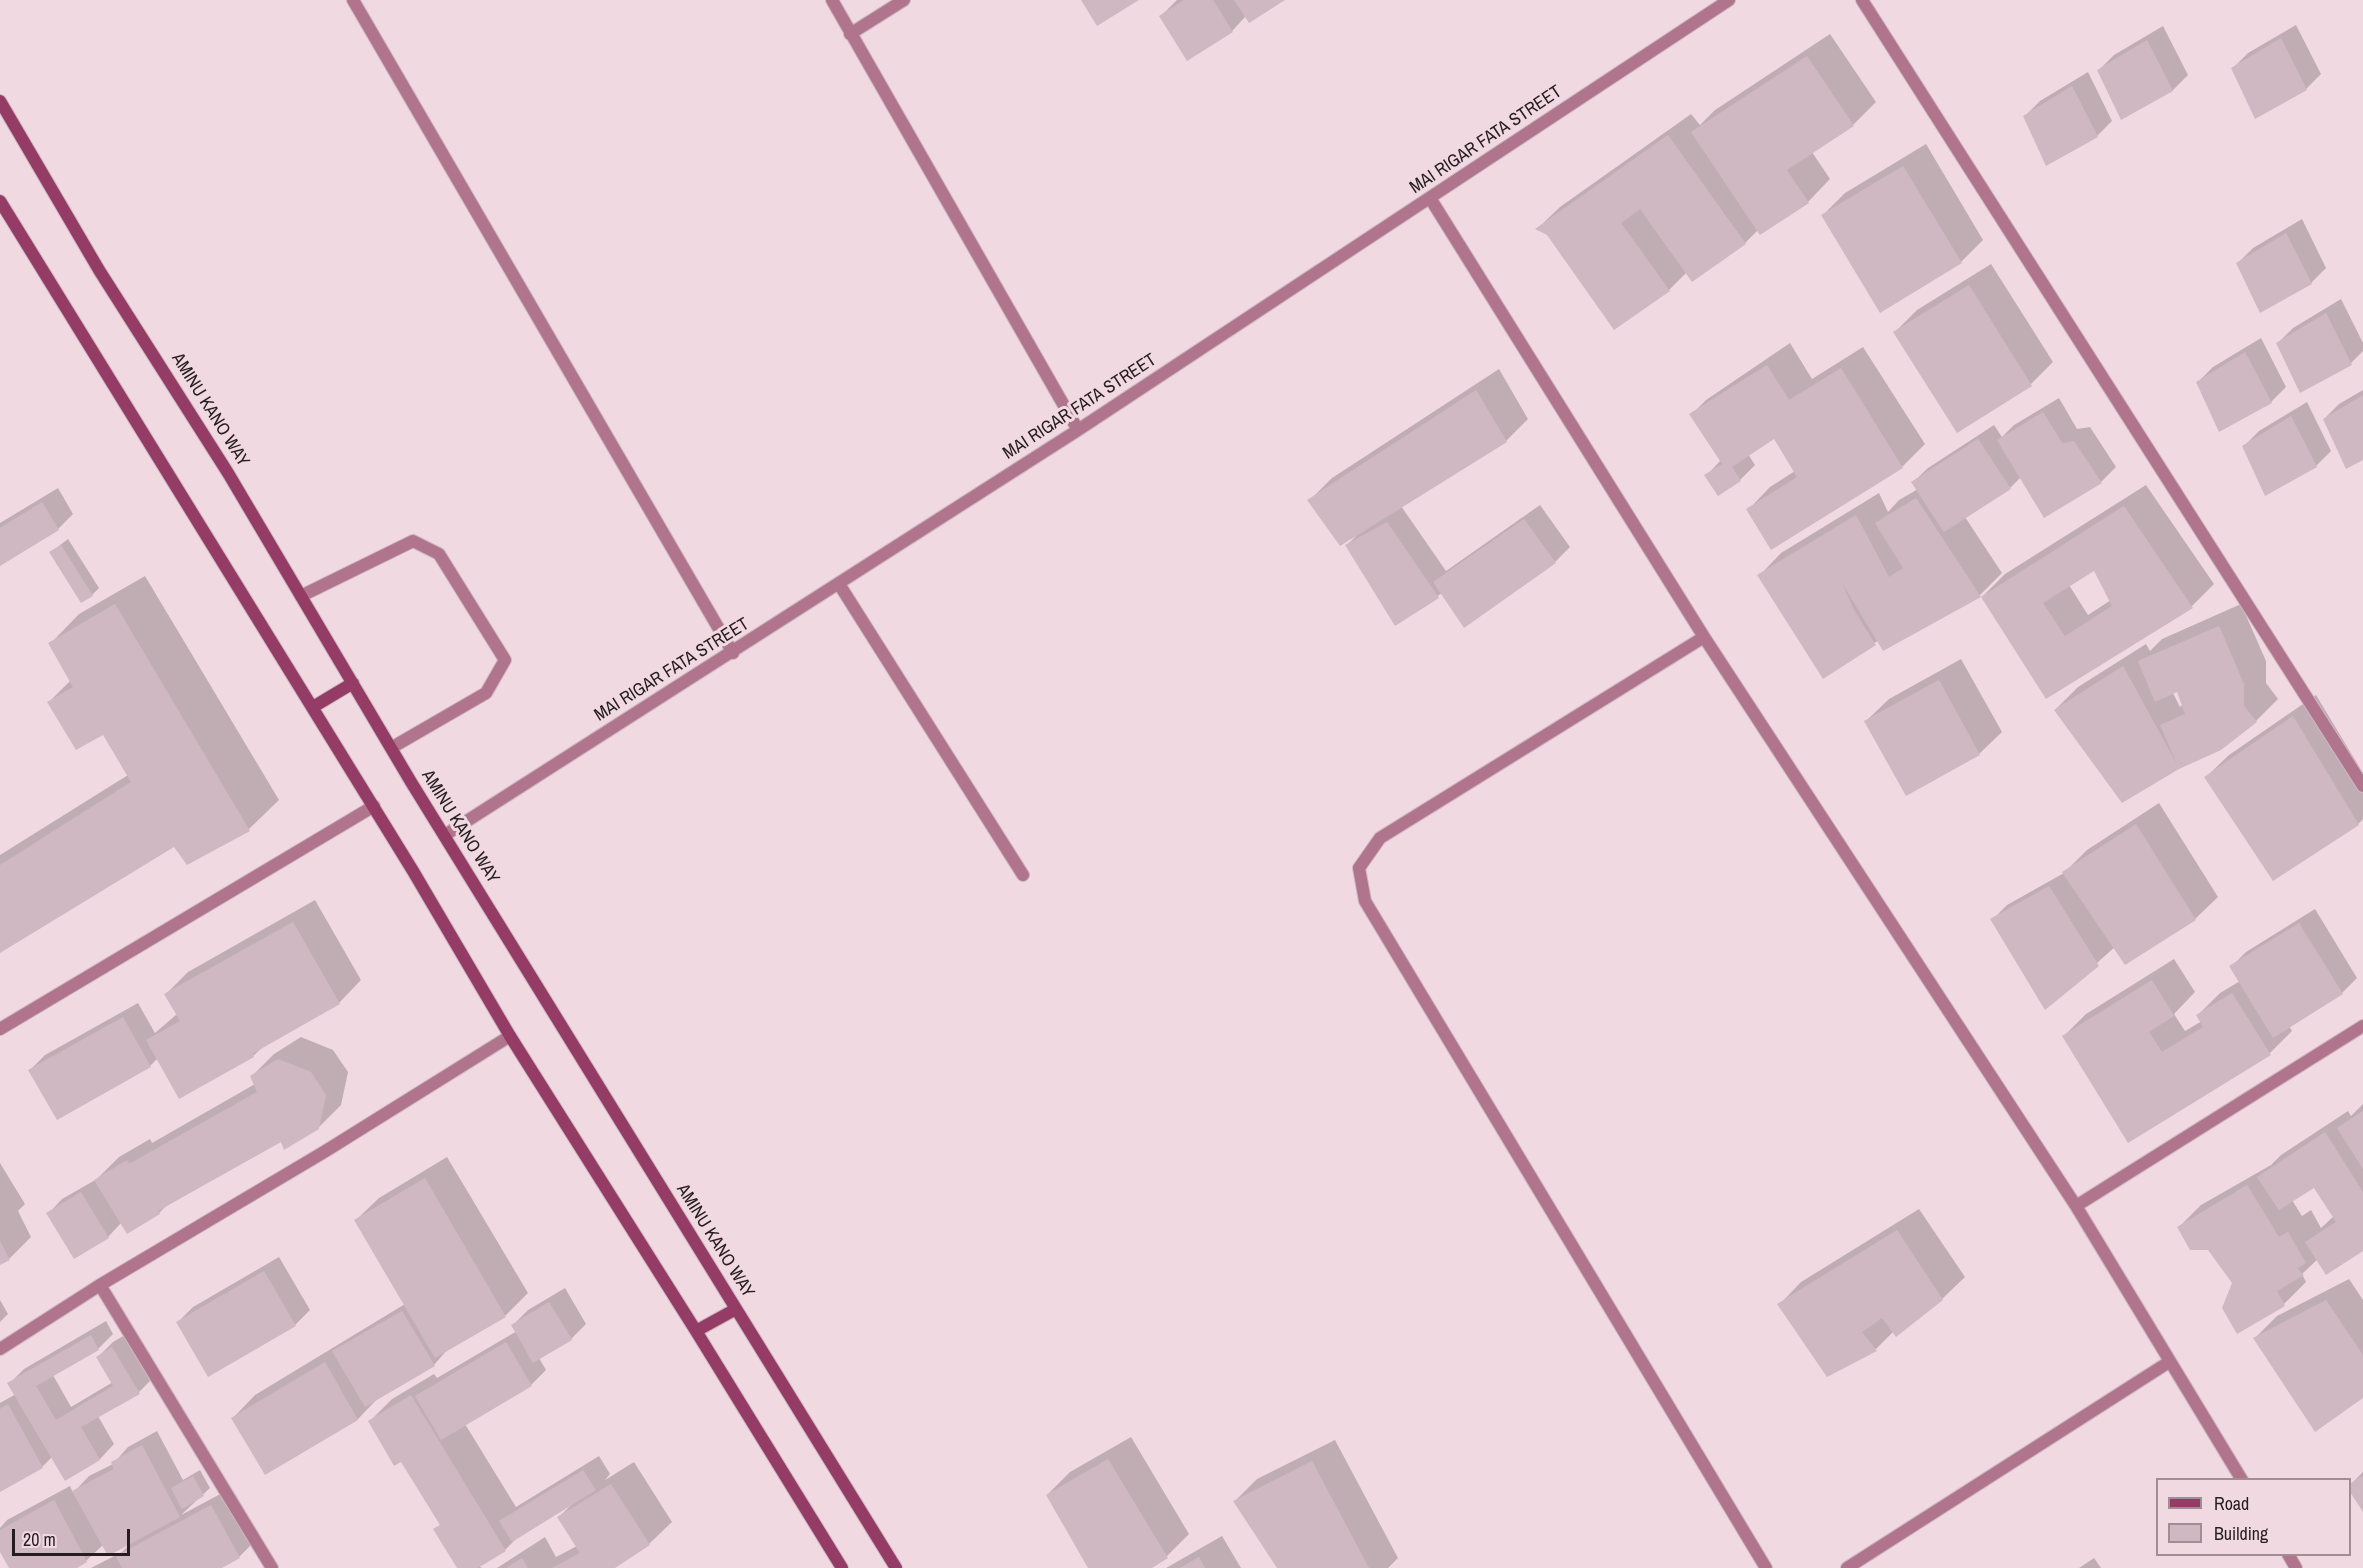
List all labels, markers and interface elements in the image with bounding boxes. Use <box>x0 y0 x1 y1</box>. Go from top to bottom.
street label: MAI RIGAR FATA STREET <box>1406 81 1566 199</box>
street label: AMINU KANO WAY <box>167 349 253 471</box>
street label: MAI RIGAR FATA STREET <box>999 349 1161 465</box>
street label: MAI RIGAR FATA STREET <box>591 614 753 726</box>
street label: AMINU KANO WAY <box>417 766 503 888</box>
street label: AMINU KANO WAY <box>672 1180 758 1302</box>
legend <box>2156 1478 2351 1556</box>
text: Road <box>2214 1491 2249 1516</box>
scale bar <box>15 1517 134 1555</box>
text: Building <box>2214 1521 2268 1546</box>
text: 20 m <box>23 1527 56 1552</box>

